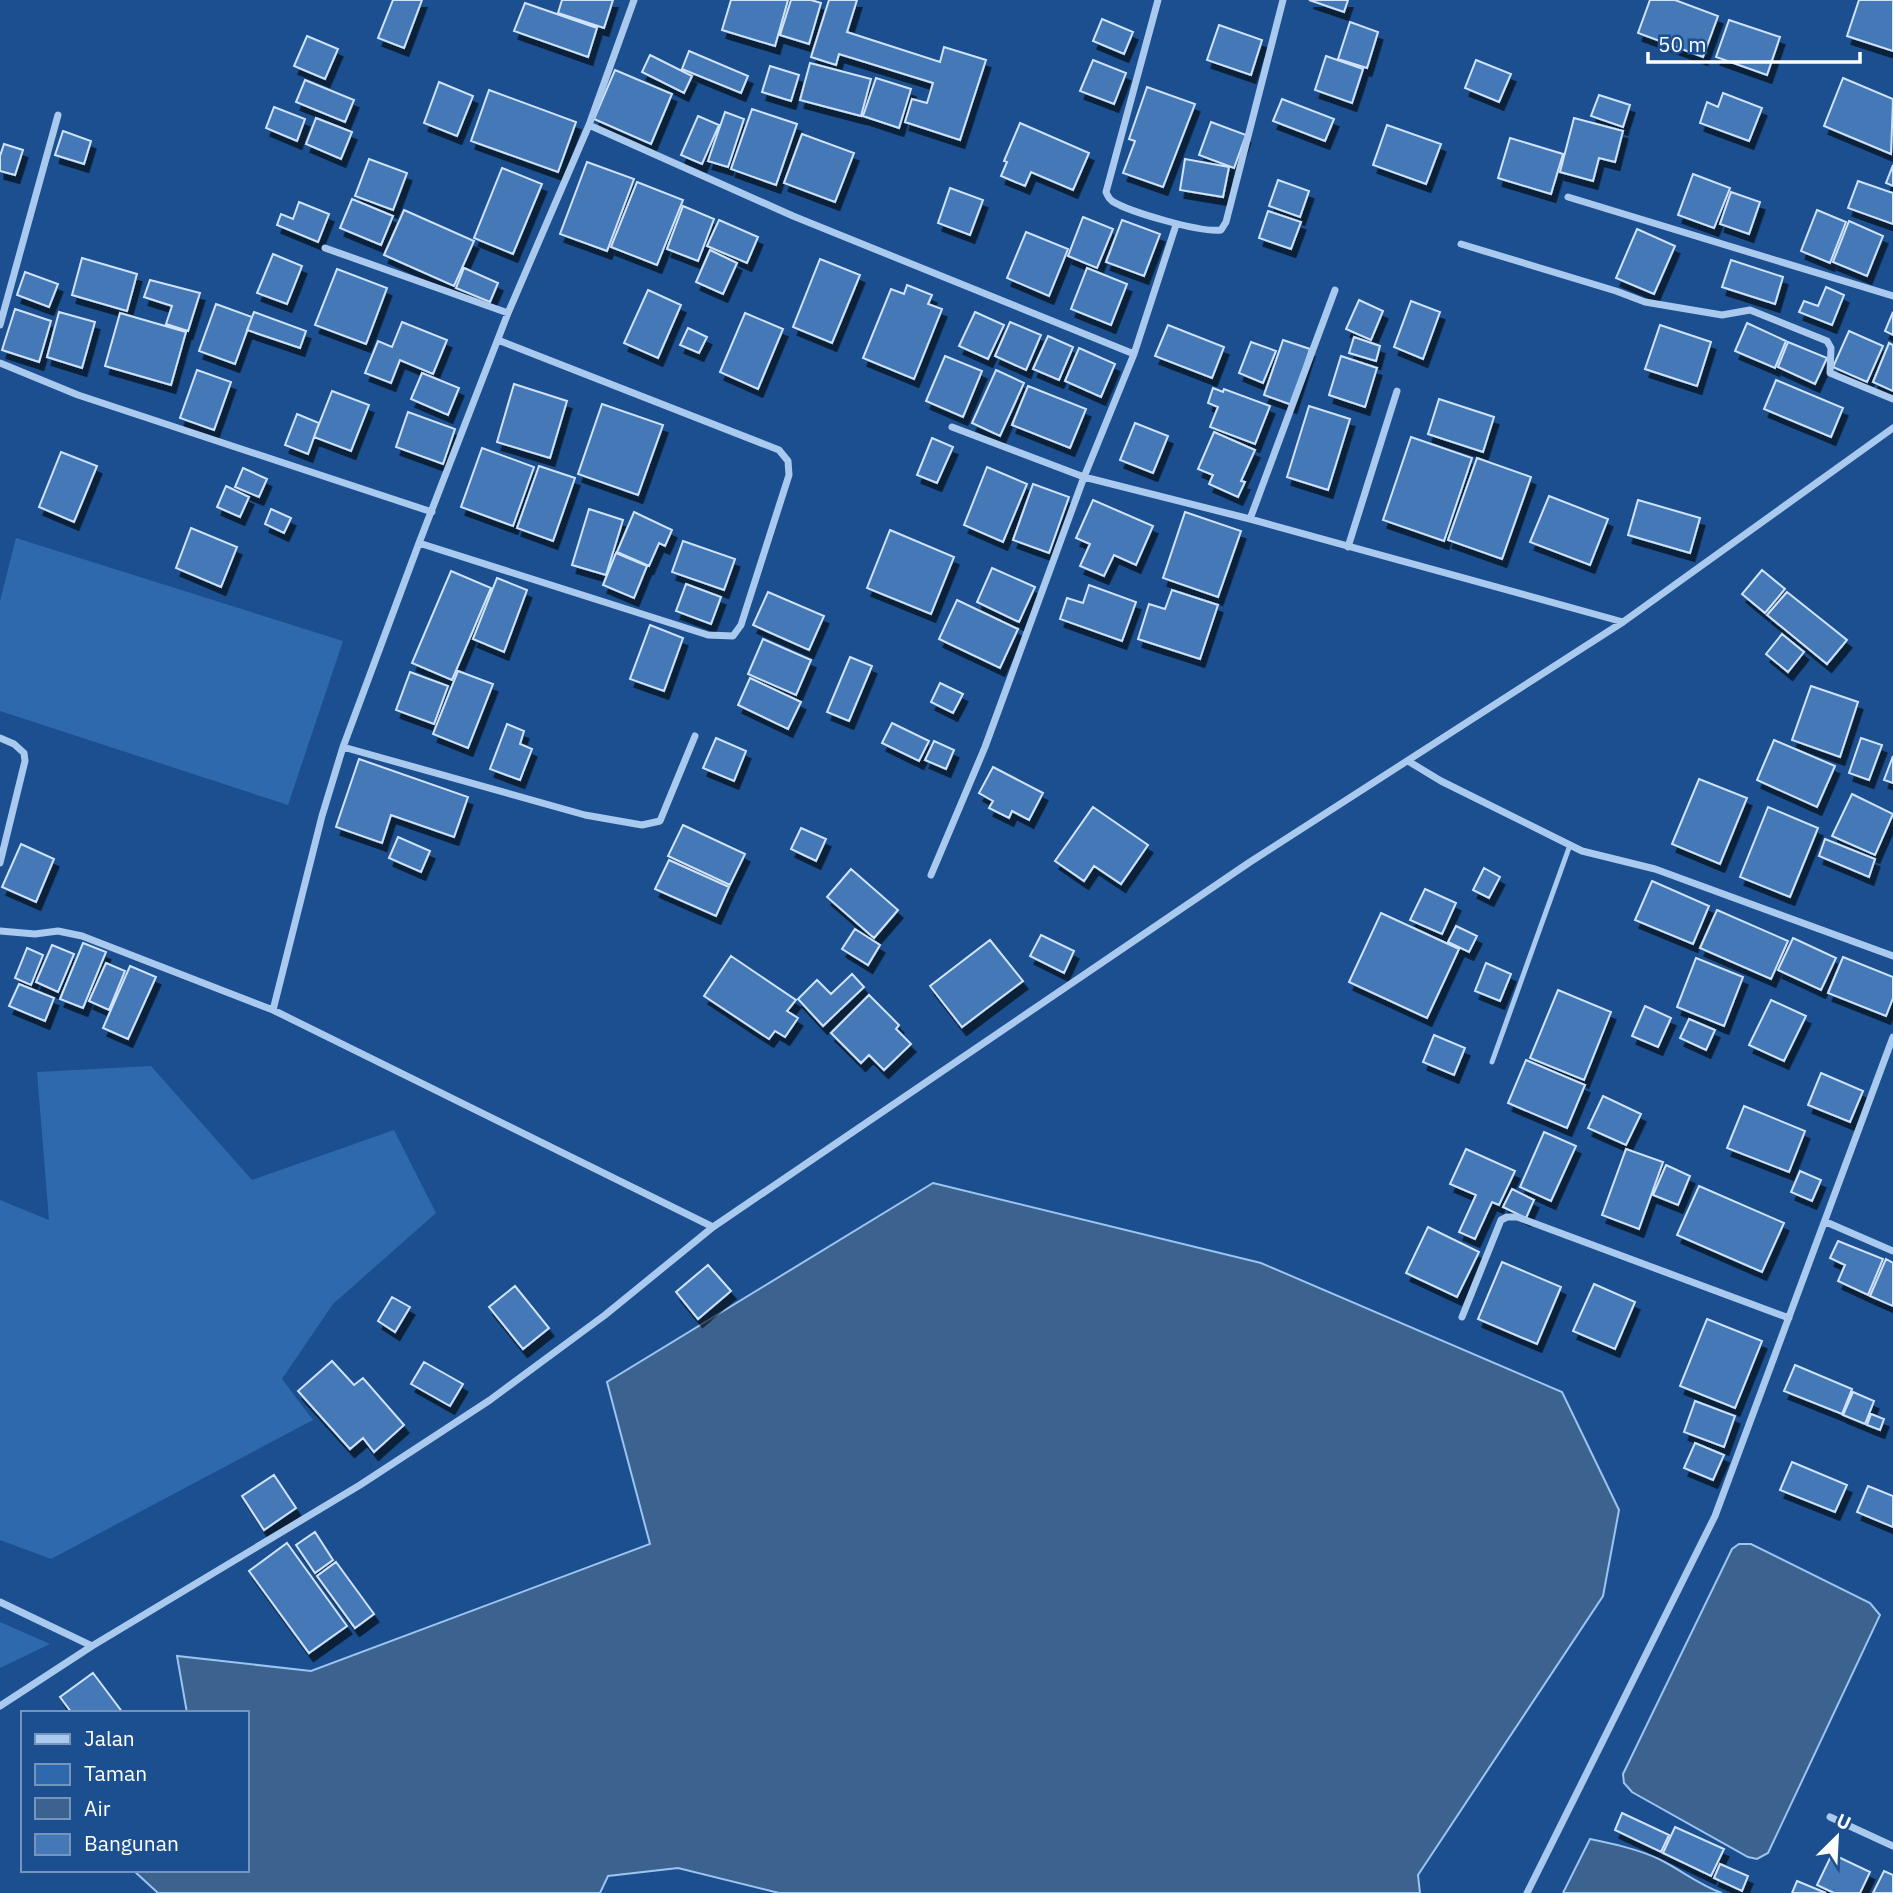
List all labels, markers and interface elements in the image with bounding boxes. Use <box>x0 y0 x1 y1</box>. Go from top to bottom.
scale bar <box>1648 21 1860 65</box>
text: 50 m <box>1658 30 1707 58</box>
legend <box>21 1711 248 1872</box>
text: Jalan <box>84 1724 135 1752</box>
text: Taman <box>84 1759 147 1787</box>
text: Air <box>84 1794 111 1822</box>
north arrow <box>1802 1802 1872 1872</box>
text: U <box>1833 1808 1855 1835</box>
text: Bangunan <box>84 1829 179 1857</box>

